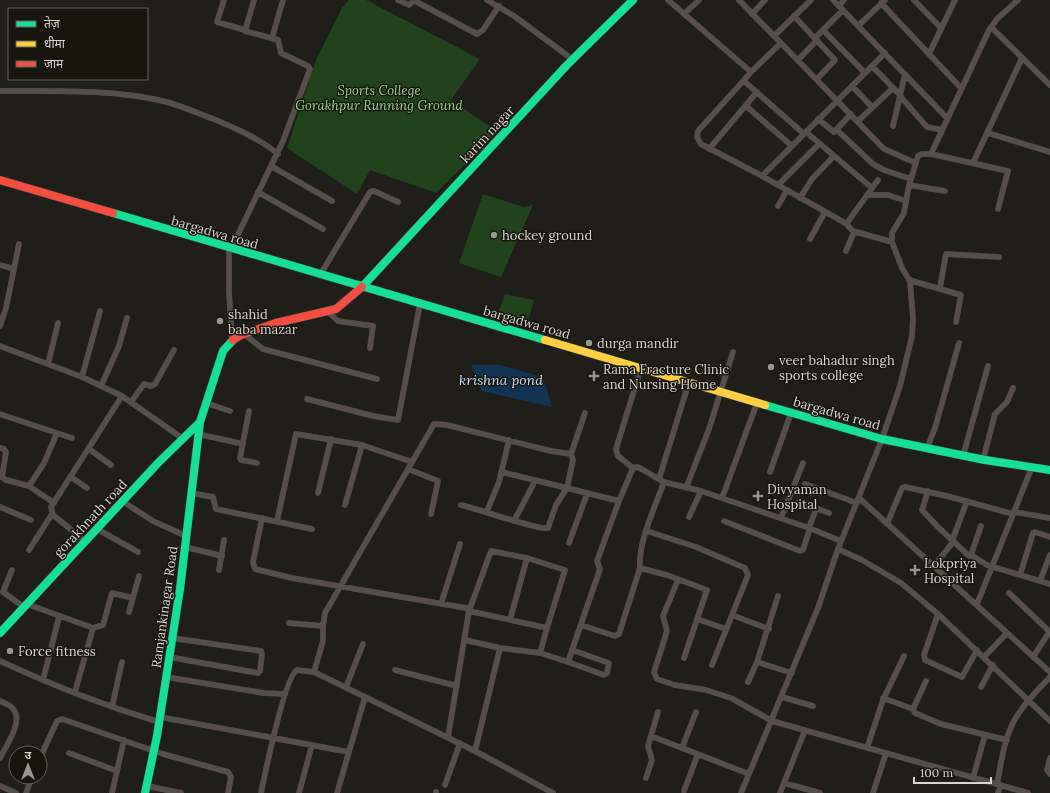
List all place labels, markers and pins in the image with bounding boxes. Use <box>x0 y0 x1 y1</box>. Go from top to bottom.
place label: hockey ground <box>502 227 592 244</box>
marker: hockey ground <box>489 230 499 240</box>
place label: shahid baba mazar <box>228 306 298 338</box>
marker: shahid baba mazar <box>215 316 225 326</box>
place label: durga mandir <box>597 335 679 352</box>
marker: durga mandir <box>584 338 594 348</box>
place label: veer bahadur singh sports college <box>779 352 895 384</box>
place label: Rama Fracture Clinic and Nursing Home <box>603 361 729 393</box>
marker: veer bahadur singh sports college <box>766 362 776 372</box>
marker: Rama Fracture Clinic and Nursing Home <box>588 370 600 382</box>
place label: Divyaman Hospital <box>767 481 827 513</box>
marker: Divyaman Hospital <box>752 490 764 502</box>
place label: Lokpriya Hospital <box>924 555 977 587</box>
marker: Lokpriya Hospital <box>909 564 921 576</box>
place label: Force fitness <box>18 643 96 660</box>
marker: Force fitness <box>5 646 15 656</box>

